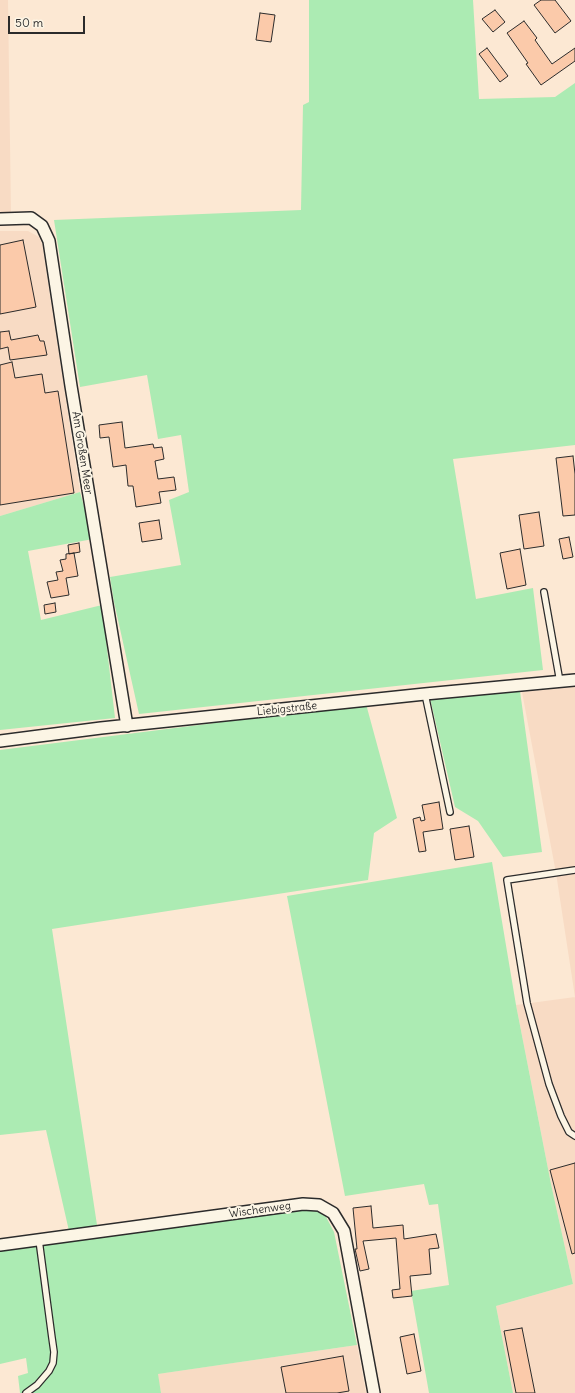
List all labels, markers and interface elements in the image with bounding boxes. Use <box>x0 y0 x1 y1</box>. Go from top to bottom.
scale bar <box>10 8 87 34</box>
text: 50 m <box>15 15 43 30</box>
street label: Am Großen Meer <box>69 411 95 495</box>
street label: Liebigstraße <box>256 699 318 719</box>
street label: Wischenweg <box>228 1199 292 1221</box>

